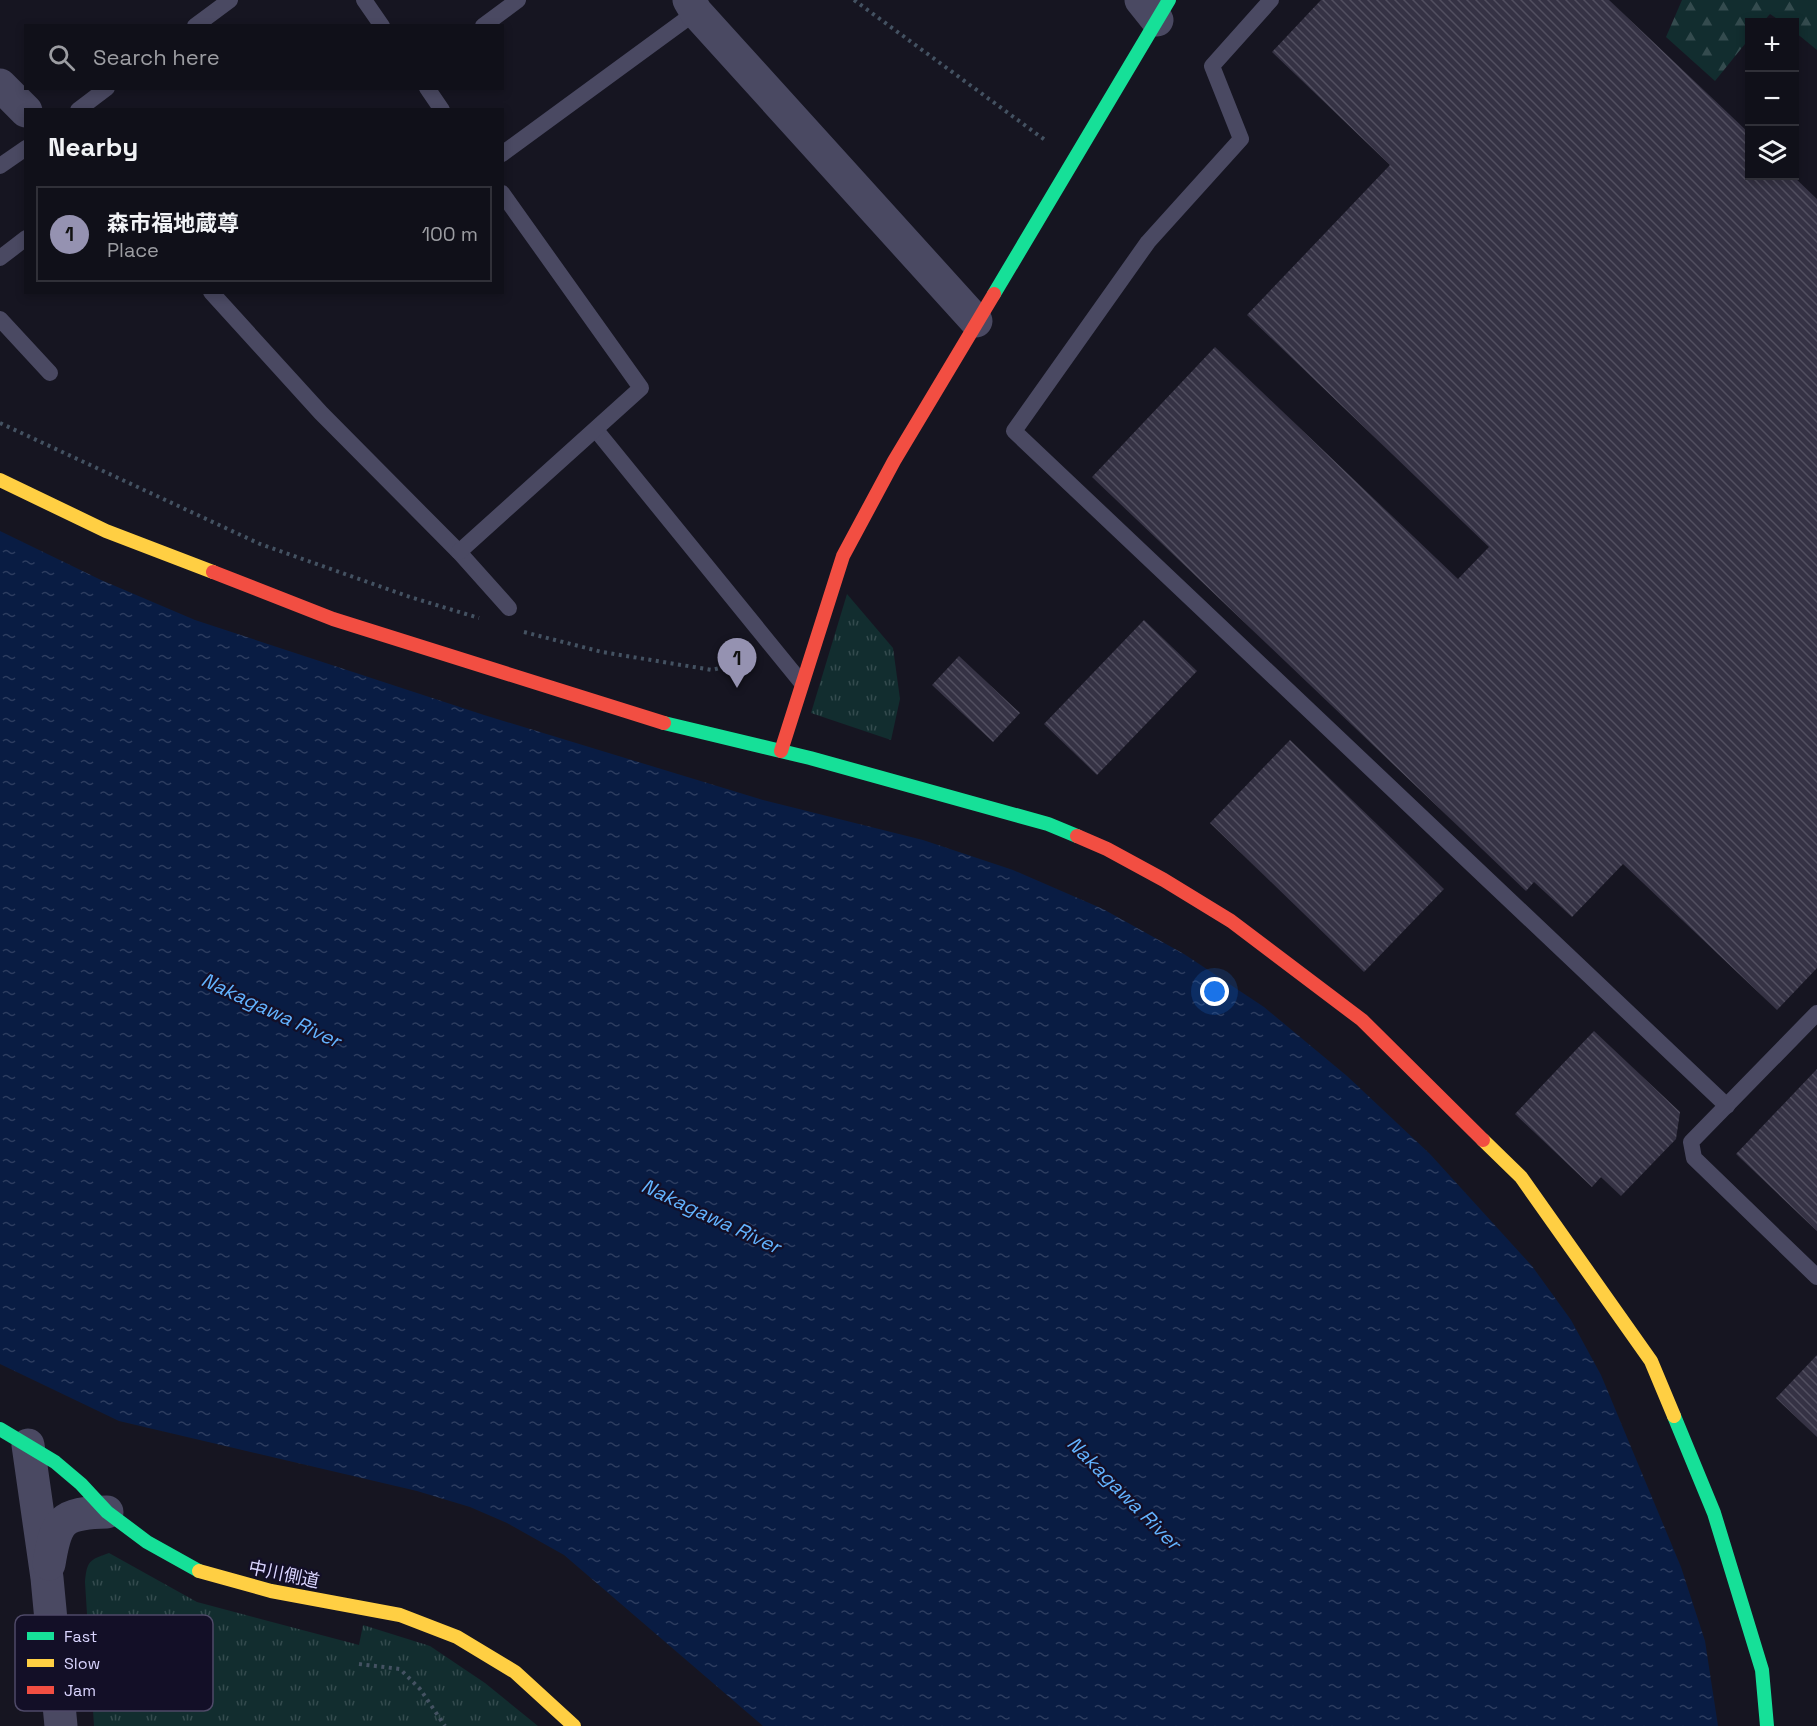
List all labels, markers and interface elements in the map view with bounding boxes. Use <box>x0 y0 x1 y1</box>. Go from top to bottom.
map controls <box>1745 18 1799 180</box>
button: + <box>1745 18 1799 72</box>
search box <box>24 24 504 90</box>
icon: search <box>45 41 78 74</box>
text: Search here <box>93 43 220 71</box>
button: − <box>1745 72 1799 126</box>
button: layers <box>1745 126 1799 180</box>
text: Nearby <box>48 130 138 164</box>
text: 森市福地蔵尊 <box>107 209 239 237</box>
text: 1 <box>65 221 74 247</box>
text: 100 m <box>422 221 478 247</box>
text: Place <box>107 237 159 263</box>
pin: 1 <box>718 638 756 688</box>
water label: Nakagawa River <box>197 966 347 1055</box>
your location <box>1200 977 1229 1006</box>
water label: Nakagawa River <box>637 1172 787 1261</box>
water label: Nakagawa River <box>1062 1431 1188 1557</box>
street label: 中川側道 <box>246 1555 322 1593</box>
legend <box>15 1615 213 1711</box>
text: Fast <box>64 1626 97 1647</box>
text: Slow <box>64 1653 100 1674</box>
text: Jam <box>64 1680 96 1701</box>

